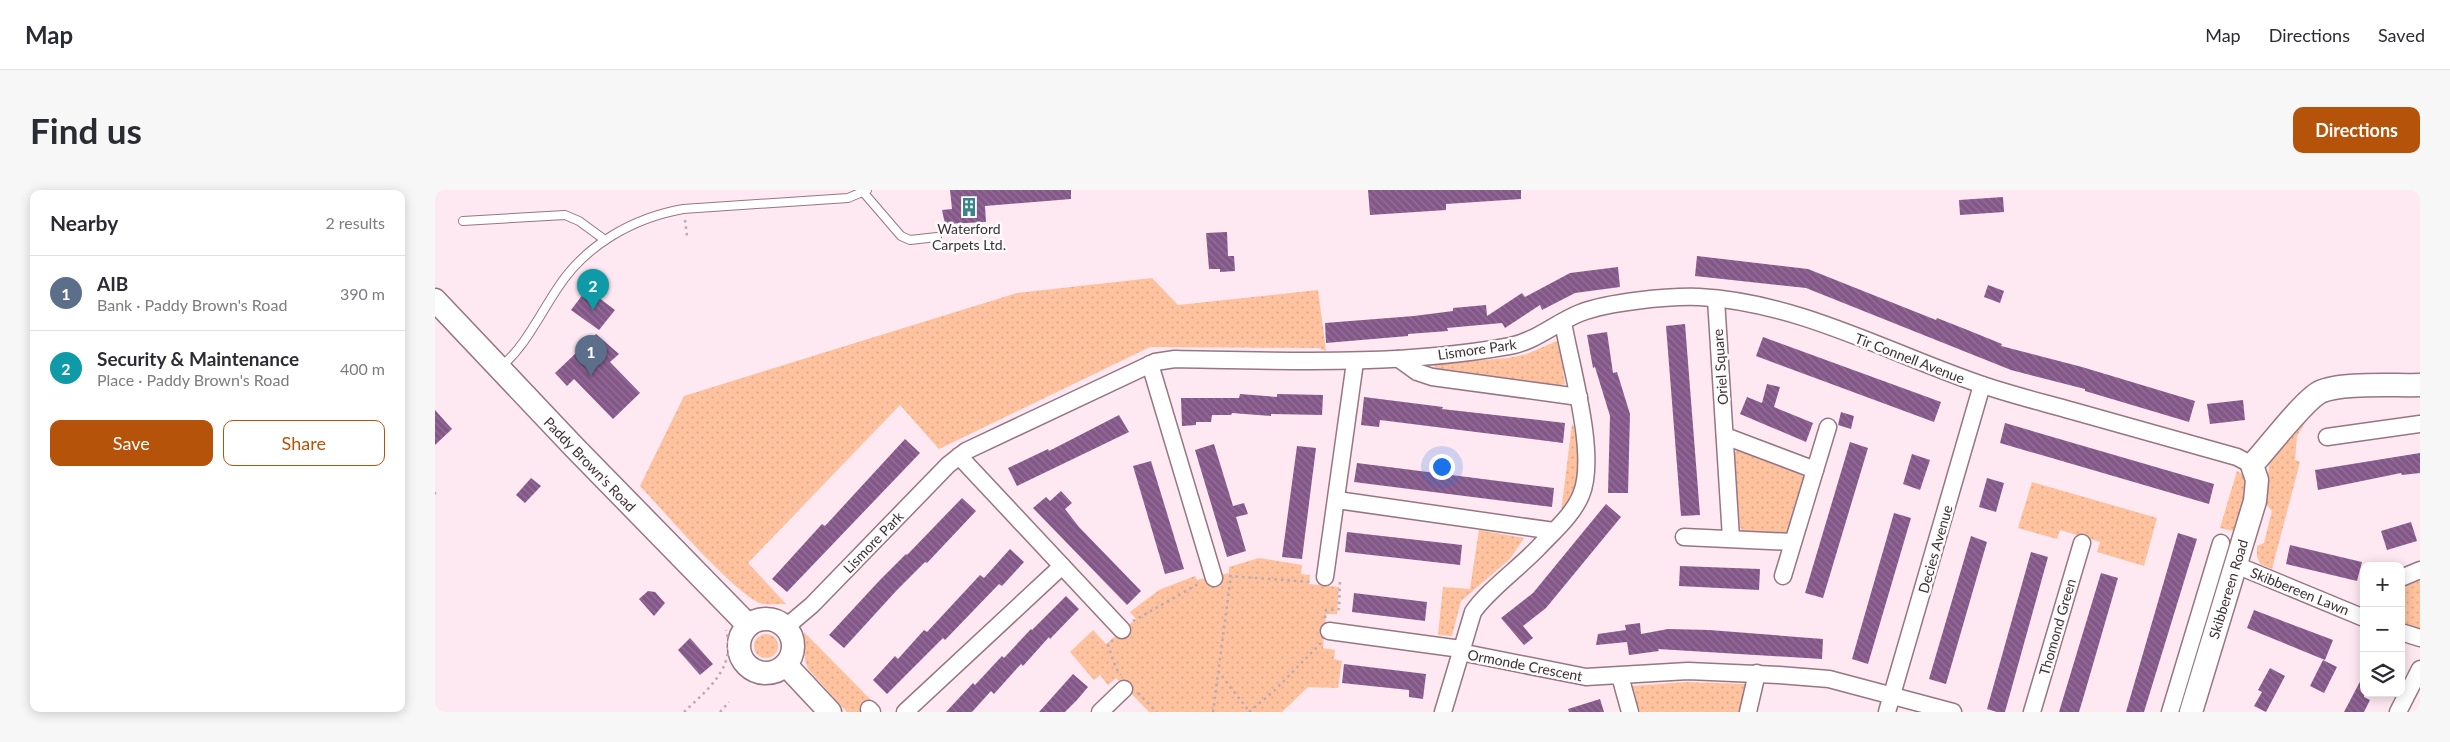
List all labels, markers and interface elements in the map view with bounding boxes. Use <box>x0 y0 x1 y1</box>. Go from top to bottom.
text: Map <box>25 20 73 49</box>
text: Map <box>2205 24 2241 46</box>
text: Directions <box>2269 24 2350 46</box>
text: Saved <box>2378 24 2425 46</box>
button: Directions <box>2293 107 2420 153</box>
text: Find us <box>30 109 142 151</box>
building icon: Waterford Carpets Ltd. <box>958 196 980 218</box>
text: Nearby <box>50 210 118 235</box>
text: 2 results <box>325 213 385 232</box>
place label: Waterford Carpets Ltd. <box>932 220 1006 253</box>
pin: 2 <box>577 269 609 310</box>
text: AIB <box>97 272 128 295</box>
text: 1 <box>61 284 71 303</box>
text: 390 m <box>340 284 385 303</box>
text: Bank · Paddy Brown's Road <box>97 295 287 314</box>
street label: Oriel Square <box>1709 328 1731 406</box>
street label: Tir Connell Avenue <box>1853 329 1967 387</box>
pin: 1 <box>575 335 607 376</box>
street label: Lismore Park <box>1437 335 1518 363</box>
text: Security & Maintenance <box>97 347 299 370</box>
text: 2 <box>61 359 71 378</box>
text: 400 m <box>340 359 385 378</box>
text: Place · Paddy Brown's Road <box>97 370 289 389</box>
street label: Paddy Brown's Road <box>540 413 640 515</box>
button: Save <box>50 420 213 466</box>
button: Share <box>223 420 385 466</box>
your location <box>1429 454 1455 480</box>
street label: Decies Avenue <box>1914 503 1956 595</box>
street label: Lismore Park <box>839 507 907 576</box>
street label: Skibbereen Road <box>2205 537 2251 641</box>
map controls <box>2360 562 2405 697</box>
button: + <box>2360 562 2405 607</box>
street label: Skibbereen Lawn <box>2248 563 2352 619</box>
street label: Thomond Green <box>2035 577 2079 677</box>
button: − <box>2360 607 2405 652</box>
street label: Ormonde Crescent <box>1466 646 1584 684</box>
button: layers <box>2360 652 2405 697</box>

